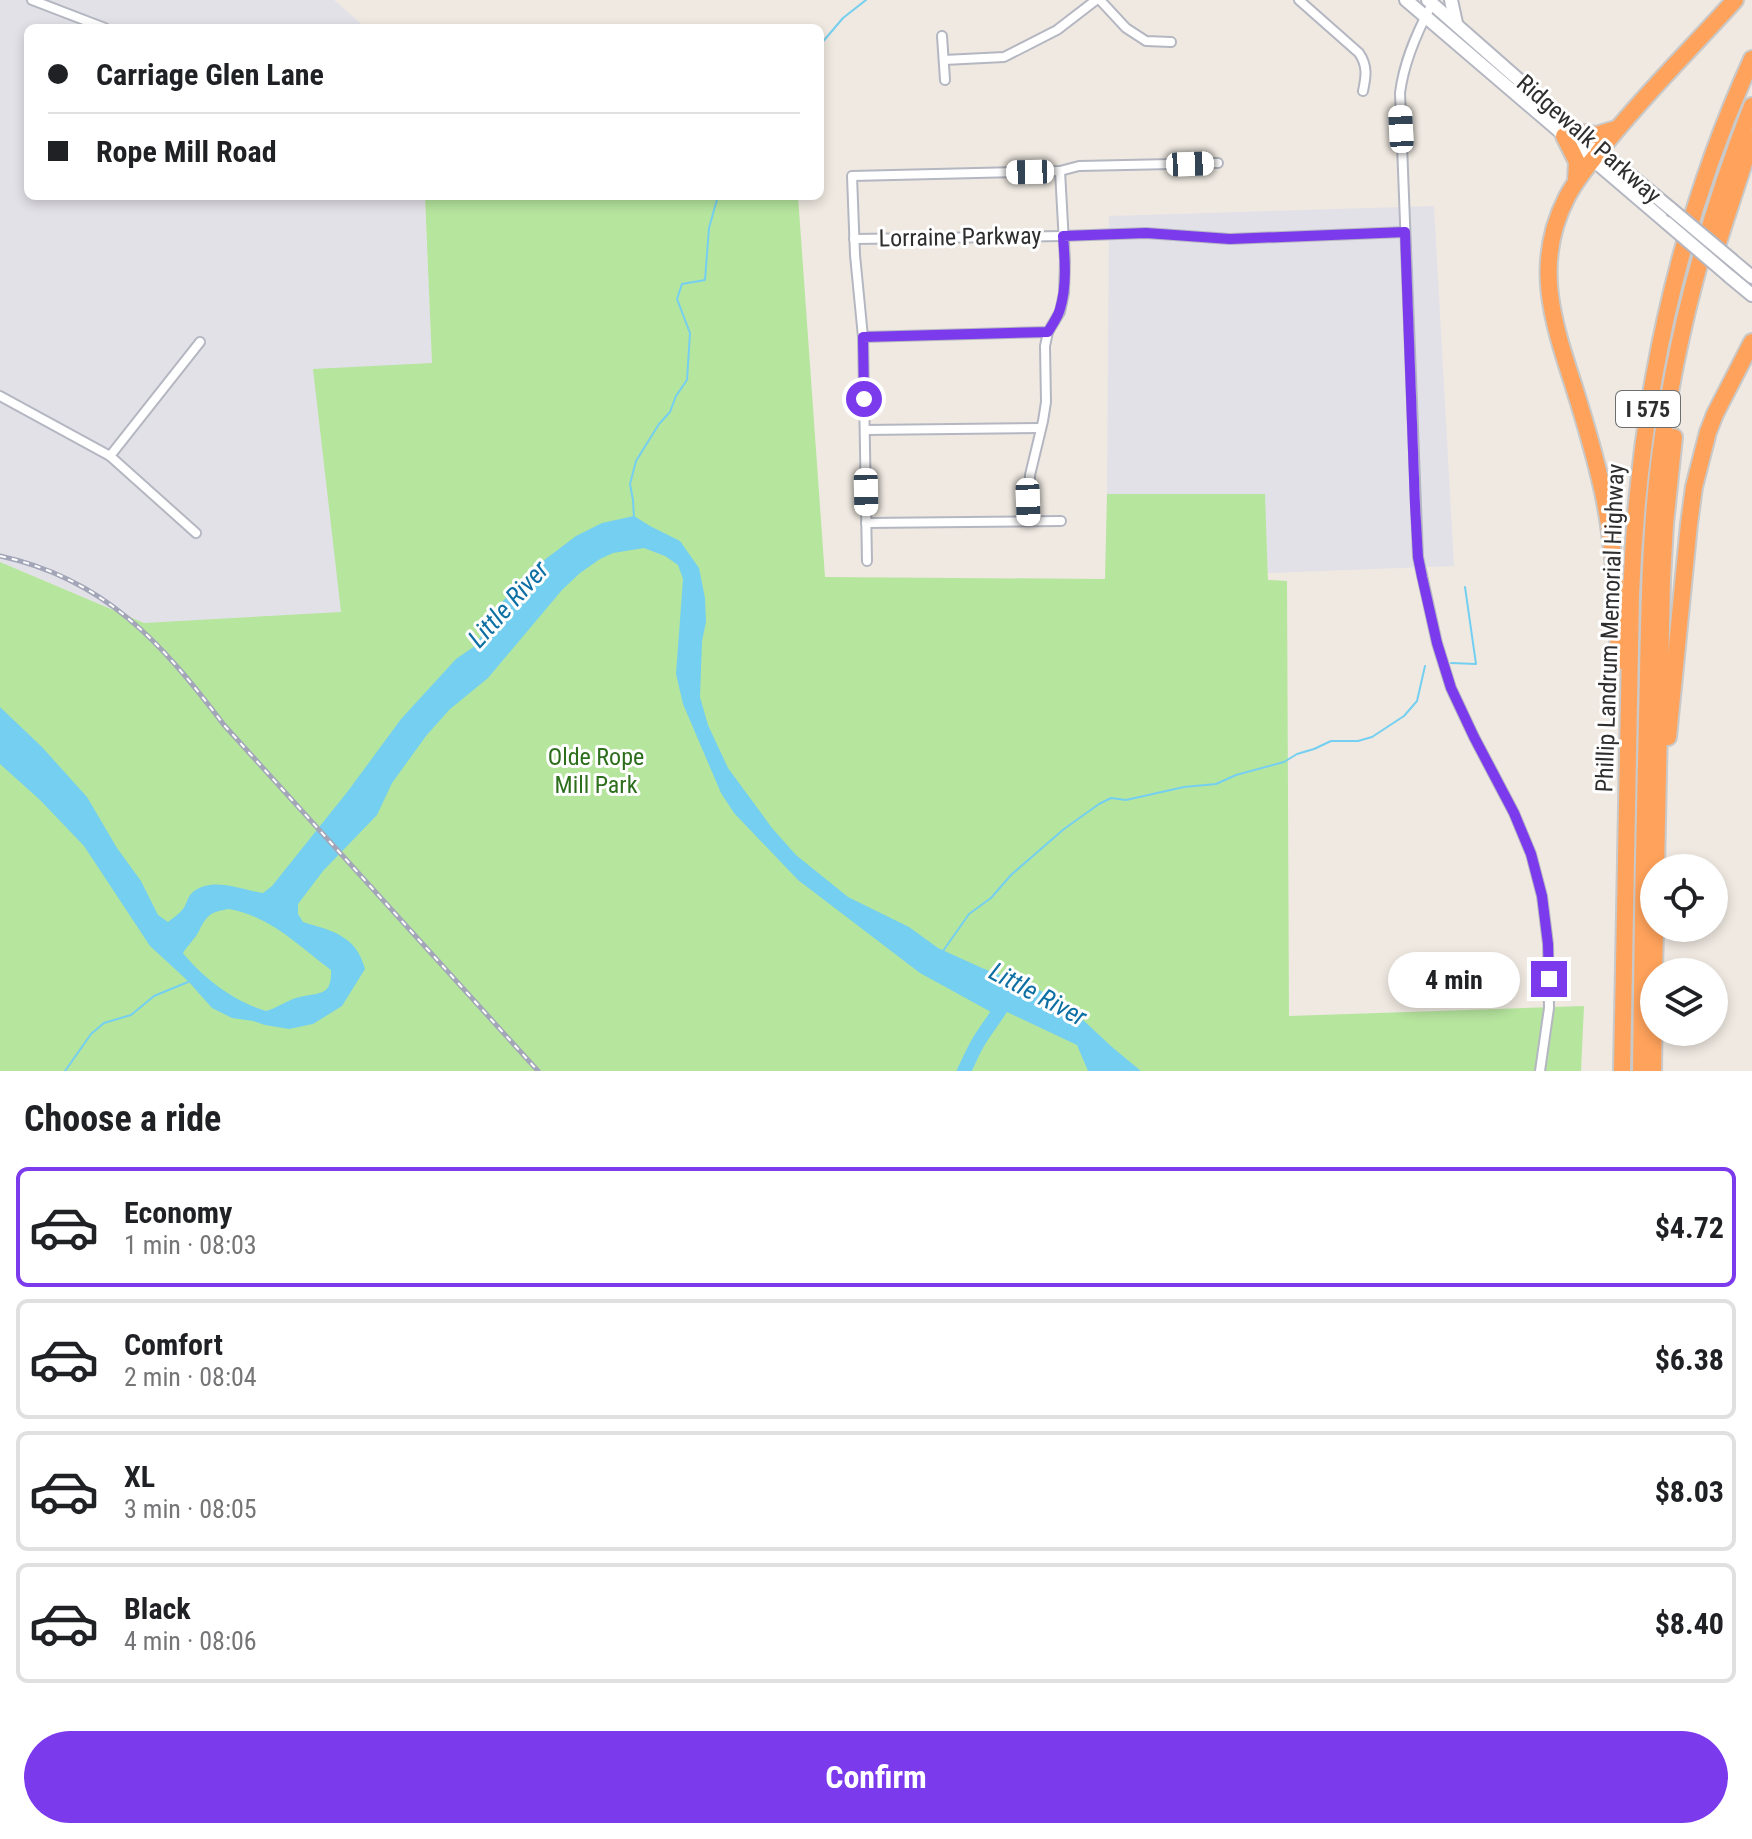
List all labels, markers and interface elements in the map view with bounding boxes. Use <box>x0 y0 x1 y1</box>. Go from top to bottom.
text: Carriage Glen Lane <box>96 57 324 92</box>
street label: Ridgewalk Parkway <box>1511 69 1667 209</box>
car <box>1388 104 1414 154</box>
text: Rope Mill Road <box>96 134 277 169</box>
car <box>1166 151 1214 177</box>
car <box>1006 160 1054 184</box>
street label: Lorraine Parkway <box>878 222 1042 252</box>
route start <box>846 381 882 417</box>
road number: I 575 <box>1616 391 1680 427</box>
street label: Phillip Landrum Memorial Highway <box>1590 463 1630 793</box>
car <box>854 468 878 516</box>
car <box>1015 478 1041 526</box>
water label: Little River <box>462 554 555 653</box>
park label: Olde Rope Mill Park <box>548 743 644 799</box>
map controls <box>1640 854 1728 1046</box>
button: locate <box>1640 854 1728 942</box>
callout: 4 min <box>1389 951 1521 1007</box>
water label: Little River <box>984 956 1093 1033</box>
button: layers <box>1640 958 1728 1046</box>
route end <box>1531 961 1567 997</box>
text: 4 min <box>1425 965 1483 995</box>
text: Choose a ride <box>24 1098 221 1140</box>
icon: car <box>28 1191 100 1263</box>
text: Economy <box>124 1195 232 1230</box>
text: $4.72 <box>1655 1210 1724 1245</box>
text: 1 min · 08:03 <box>124 1230 257 1260</box>
icon: car <box>28 1323 100 1395</box>
text: Comfort <box>124 1327 223 1362</box>
text: $6.38 <box>1655 1342 1724 1377</box>
text: 2 min · 08:04 <box>124 1362 257 1392</box>
icon: car <box>28 1455 100 1527</box>
text: XL <box>124 1459 155 1494</box>
text: $8.03 <box>1655 1474 1724 1509</box>
text: 3 min · 08:05 <box>124 1494 257 1524</box>
icon: car <box>28 1587 100 1659</box>
text: Black <box>124 1591 191 1626</box>
text: $8.40 <box>1655 1606 1724 1641</box>
text: 4 min · 08:06 <box>124 1626 257 1656</box>
button: Confirm <box>24 1731 1728 1823</box>

